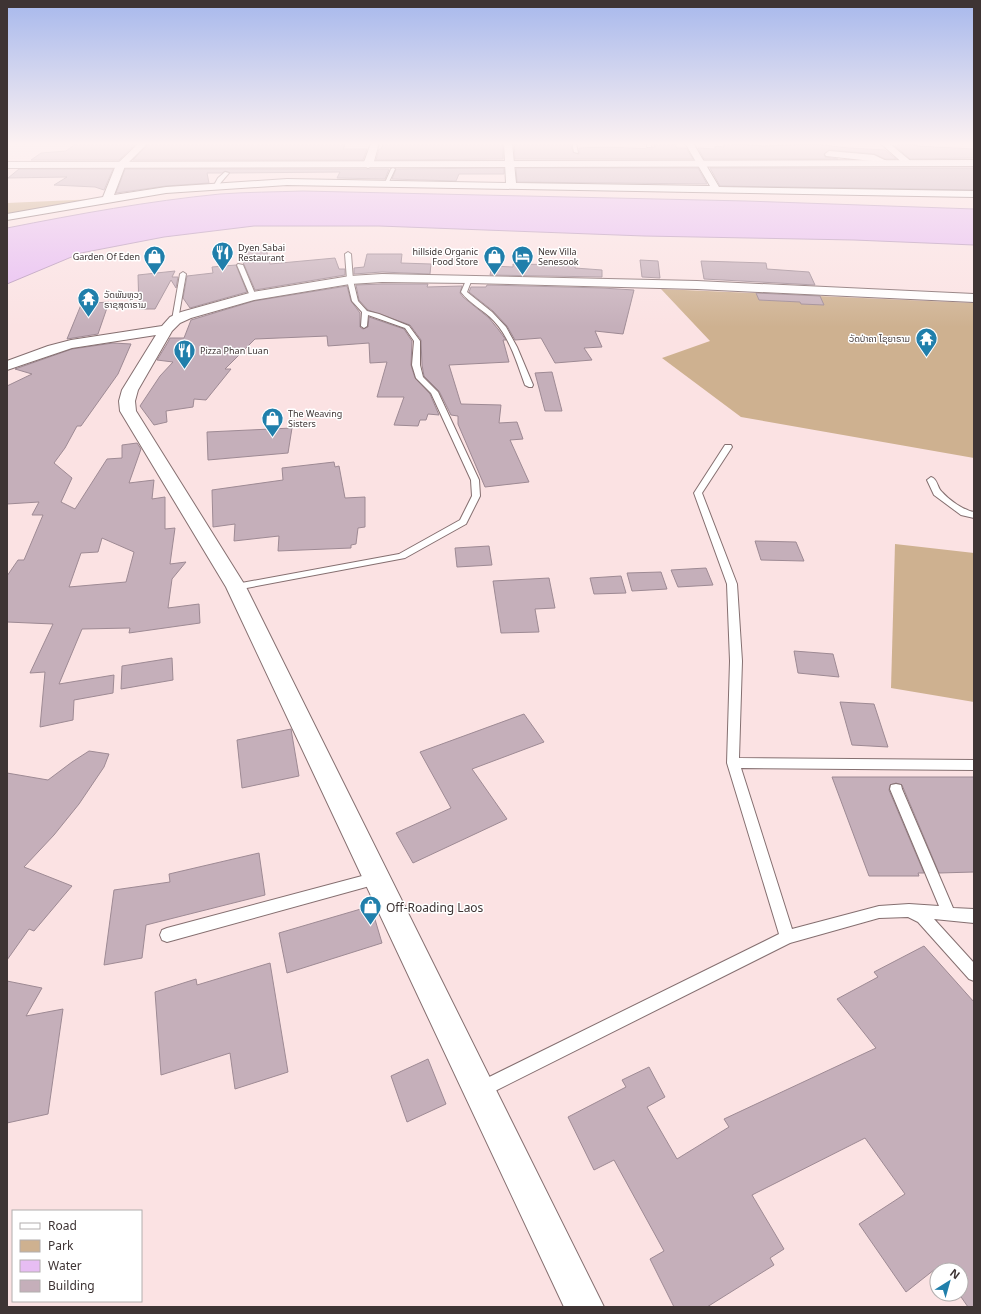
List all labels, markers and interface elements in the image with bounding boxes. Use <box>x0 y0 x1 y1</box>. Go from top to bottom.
restaurant icon: Dyen Sabai Restaurant <box>210 239 236 272</box>
place label: Dyen Sabai Restaurant <box>238 241 285 264</box>
shop icon: Garden Of Eden <box>142 243 168 276</box>
shop icon: hillside Organic Food Store <box>481 243 507 276</box>
hotel icon: New Villa Senesook <box>509 243 535 276</box>
place label: hillside Organic Food Store <box>412 245 479 268</box>
place label: New Villa Senesook <box>538 245 579 268</box>
place label: Garden Of Eden <box>73 250 140 263</box>
temple icon: ວັດພັນຫຼວງ ຣາຊສຸດາຣາມ <box>76 286 102 319</box>
place label: ວັດພັນຫຼວງ ຣາຊສຸດາຣາມ <box>104 288 146 311</box>
temple icon: ວັດປ່າຄາ ໄຊຍາຣາມ <box>913 325 939 358</box>
place label: ວັດປ່າຄາ ໄຊຍາຣາມ <box>849 332 910 345</box>
restaurant icon: Pizza Phan Luan <box>172 337 198 370</box>
place label: Pizza Phan Luan <box>200 344 268 357</box>
shop icon: The Weaving Sisters <box>259 405 285 438</box>
place label: The Weaving Sisters <box>288 407 342 430</box>
shop icon: Off-Roading Laos <box>358 894 384 927</box>
place label: Off-Roading Laos <box>386 899 484 916</box>
legend <box>12 1210 142 1302</box>
text: Road <box>48 1217 77 1234</box>
text: Park <box>48 1237 74 1254</box>
text: Water <box>48 1257 82 1274</box>
north arrow <box>929 1262 969 1302</box>
text: N <box>947 1265 963 1282</box>
text: Building <box>48 1277 95 1294</box>

